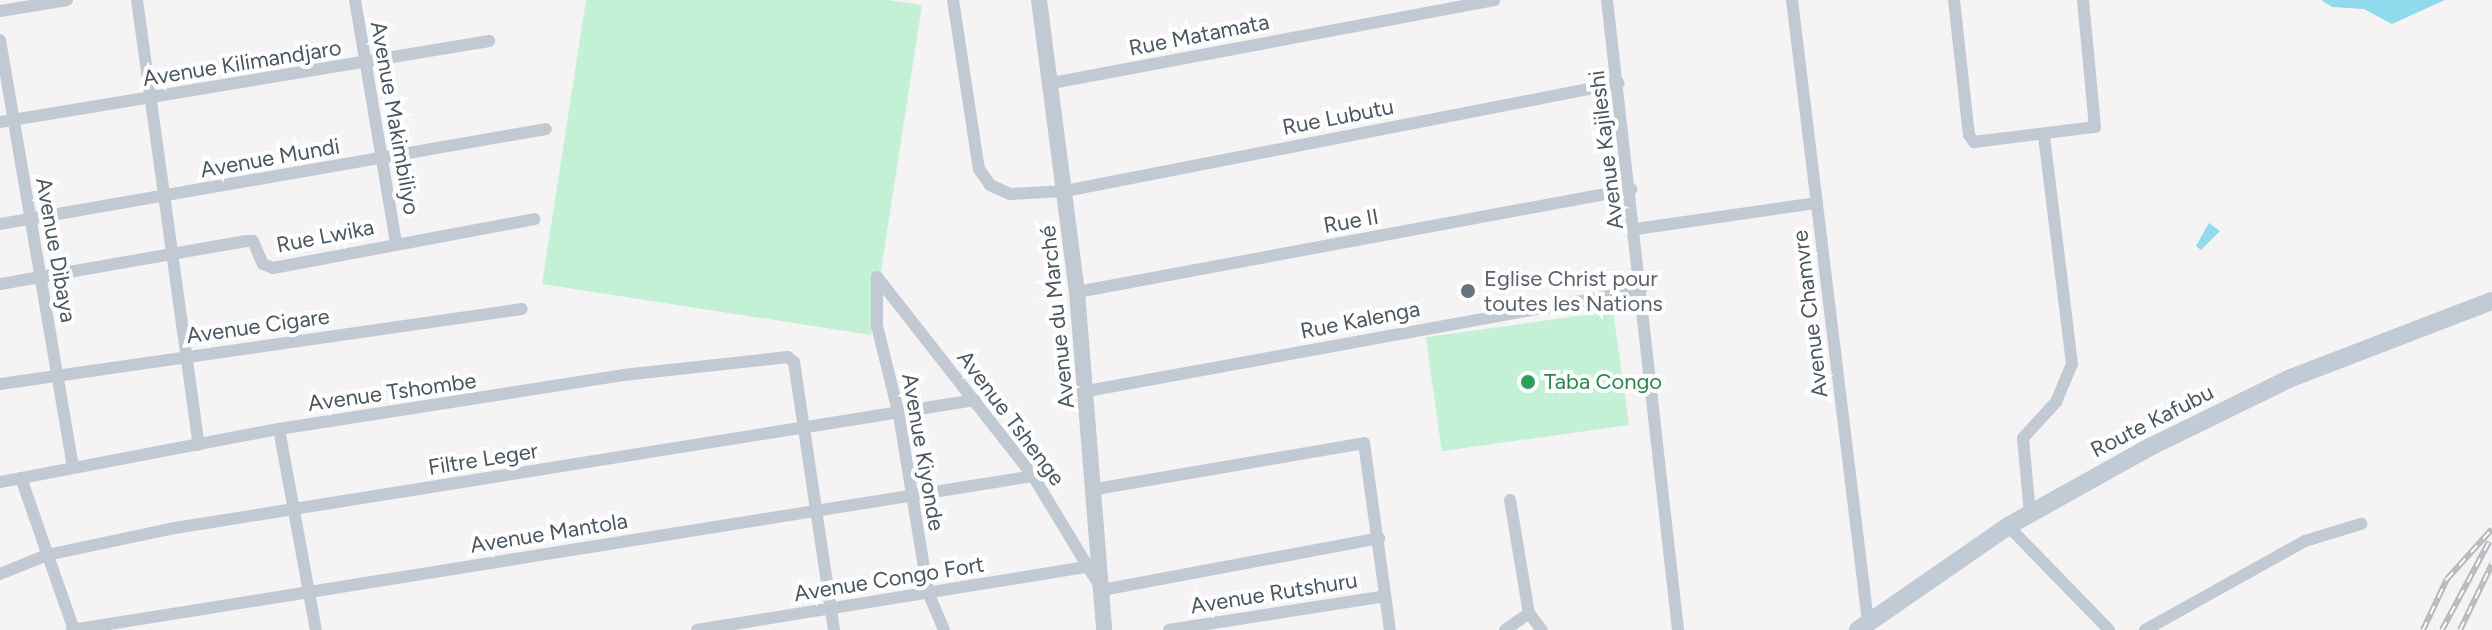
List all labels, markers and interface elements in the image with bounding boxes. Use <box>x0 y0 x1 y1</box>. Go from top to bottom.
street label: Rue Matamata <box>1127 8 1271 62</box>
street label: Avenue Makimbiliyo <box>365 19 425 217</box>
street label: Avenue Kilimandjaro <box>141 34 343 92</box>
street label: Avenue Kajileshi <box>1583 69 1629 231</box>
street label: Rue Lubutu <box>1280 93 1396 141</box>
street label: Avenue Mundi <box>198 133 342 183</box>
street label: Avenue Dibaya <box>30 176 82 324</box>
street label: Rue II <box>1321 203 1381 239</box>
street label: Rue Lwika <box>274 214 376 258</box>
street label: Avenue du Marché <box>1034 224 1080 410</box>
street label: Avenue Chamvre <box>1787 229 1833 399</box>
place label: Eglise Christ pour toutes les Nations <box>1484 265 1663 316</box>
marker: Eglise Christ pour toutes les Nations <box>1459 282 1477 300</box>
street label: Rue Kalenga <box>1298 295 1422 345</box>
street label: Avenue Cigare <box>185 303 331 349</box>
street label: Avenue Tshenge <box>952 345 1070 491</box>
street label: Avenue Tshombe <box>306 367 478 417</box>
place label: Taba Congo <box>1544 369 1662 395</box>
street label: Avenue Kiyonde <box>896 371 950 533</box>
marker: Taba Congo <box>1519 373 1537 391</box>
street label: Route Kafubu <box>2086 379 2218 463</box>
street label: Filtre Leger <box>426 437 540 481</box>
street label: Avenue Mantola <box>468 508 630 558</box>
street label: Avenue Congo Fort <box>792 551 986 607</box>
street label: Avenue Rutshuru <box>1189 567 1359 619</box>

